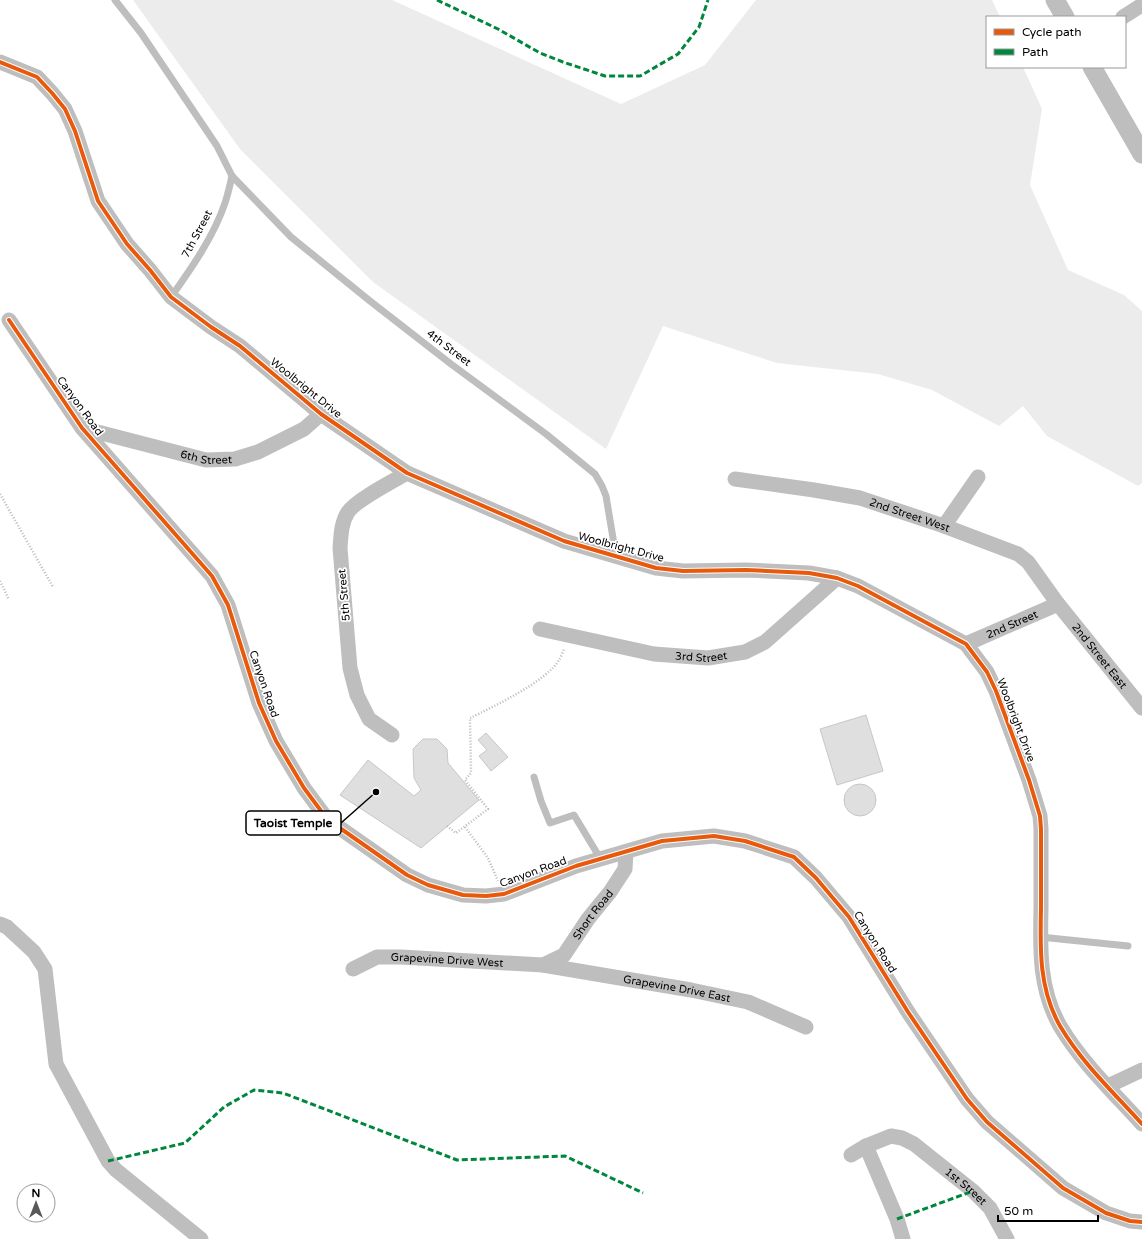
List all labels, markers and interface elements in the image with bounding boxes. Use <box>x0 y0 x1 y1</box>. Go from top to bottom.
legend <box>986 16 1126 68</box>
text: Cycle path <box>1022 25 1081 39</box>
text: Path <box>1022 45 1048 59</box>
street label: 7th Street <box>179 208 215 260</box>
street label: 4th Street <box>424 327 474 369</box>
street label: Woolbright Drive <box>268 355 344 421</box>
street label: Canyon Road <box>54 374 106 438</box>
street label: 6th Street <box>179 447 232 467</box>
street label: 2nd Street West <box>868 495 952 534</box>
street label: Woolbright Drive <box>577 529 665 565</box>
street label: 5th Street <box>335 568 353 622</box>
street label: 2nd Street <box>984 607 1040 641</box>
street label: 2nd Street East <box>1069 620 1130 691</box>
street label: 3rd Street <box>675 648 728 665</box>
street label: Canyon Road <box>246 649 282 719</box>
street label: Woolbright Drive <box>994 676 1038 764</box>
callout: Taoist Temple <box>246 811 341 835</box>
text: Taoist Temple <box>253 816 332 831</box>
street label: Canyon Road <box>498 854 568 890</box>
street label: Short Road <box>570 887 616 942</box>
street label: Canyon Road <box>851 909 899 975</box>
street label: Grapevine Drive West <box>391 950 504 969</box>
street label: Grapevine Drive East <box>622 972 732 1005</box>
street label: 1st Street <box>943 1165 990 1208</box>
north arrow <box>16 1183 56 1223</box>
text: N <box>32 1187 40 1200</box>
scale bar <box>998 1197 1098 1223</box>
text: 50 m <box>1004 1204 1033 1218</box>

